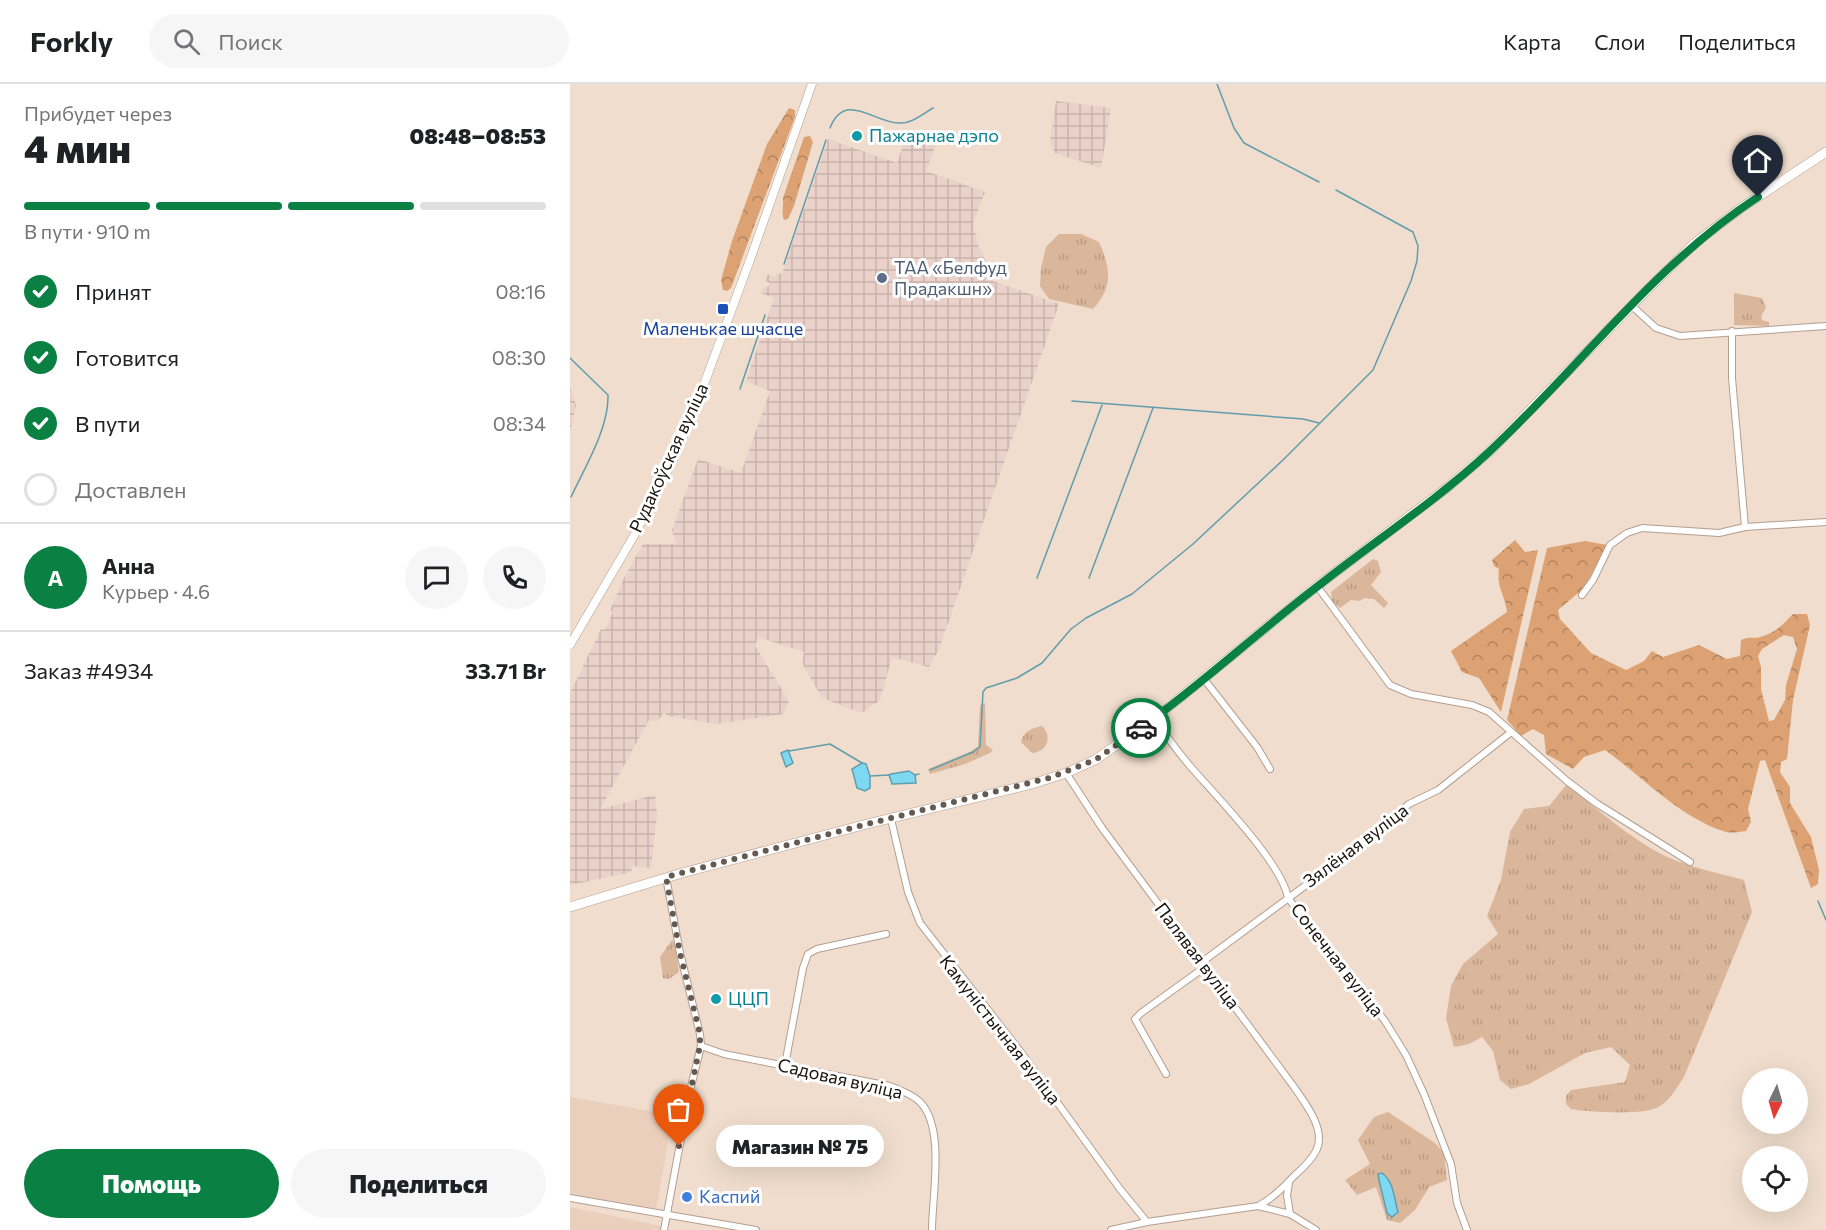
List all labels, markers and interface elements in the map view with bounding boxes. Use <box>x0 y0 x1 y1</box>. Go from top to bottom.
search box <box>149 14 569 68</box>
text: Forkly <box>30 24 113 58</box>
icon: search <box>170 25 203 58</box>
text: Поиск <box>218 28 283 55</box>
text: Карта <box>1503 29 1561 54</box>
text: Слои <box>1594 29 1645 54</box>
text: Поделиться <box>1678 29 1796 54</box>
text: Прибудет через <box>24 101 172 125</box>
text: 08:48–08:53 <box>410 122 546 149</box>
text: 4 мин <box>24 123 131 171</box>
place label: Пажарнае дэпо <box>869 124 999 146</box>
marker: Пажарнае дэпо <box>850 129 864 143</box>
pin <box>1732 135 1783 197</box>
icon: home <box>1741 144 1774 177</box>
text: В пути · 910 m <box>24 219 151 243</box>
place label: ТАА «Белфуд Прадакшн» <box>894 256 1007 299</box>
marker: ТАА «Белфуд Прадакшн» <box>875 271 889 285</box>
icon: check <box>24 275 57 308</box>
text: Принят <box>75 278 151 305</box>
text: 08:16 <box>495 279 546 303</box>
marker: Маленькае шчасце <box>716 302 730 316</box>
place label: Маленькае шчасце <box>643 317 803 339</box>
icon: check <box>24 341 57 374</box>
text: Готовится <box>75 344 179 371</box>
text: 08:30 <box>492 345 546 369</box>
street label: Рудакоўская вуліца <box>624 379 712 536</box>
icon: check <box>24 407 57 440</box>
text: В пути <box>75 410 140 437</box>
text: 08:34 <box>493 411 546 435</box>
text: Доставлен <box>75 476 187 503</box>
button: chat <box>405 546 468 609</box>
button: phone <box>483 546 546 609</box>
text: Анна <box>102 552 155 579</box>
text: А <box>48 564 63 591</box>
text: Курьер · 4.6 <box>102 579 210 603</box>
text: Заказ #4934 <box>24 657 153 684</box>
text: 33.71 Br <box>465 657 546 684</box>
courier <box>1111 698 1171 758</box>
icon: car <box>1125 712 1158 745</box>
street label: Зялёная вуліца <box>1299 799 1412 892</box>
street label: Палявая вуліца <box>1151 898 1245 1013</box>
street label: Сонечная вуліца <box>1287 898 1389 1020</box>
street label: Камуністычная вуліца <box>936 950 1066 1109</box>
place label: ЦЦП <box>728 987 769 1009</box>
marker: ЦЦП <box>709 992 723 1006</box>
street label: Садовая вуліца <box>775 1053 905 1103</box>
north arrow <box>1742 1068 1808 1134</box>
map controls <box>1742 1068 1808 1212</box>
pin <box>653 1084 704 1146</box>
icon: bag <box>662 1093 695 1126</box>
callout: Магазин № 75 <box>715 1125 883 1167</box>
text: Магазин № 75 <box>732 1134 868 1158</box>
button: locate <box>1742 1146 1808 1212</box>
button: Помощь <box>24 1149 279 1218</box>
button: Поделиться <box>291 1149 546 1218</box>
place label: Каспий <box>699 1185 760 1207</box>
marker: Каспий <box>680 1190 694 1204</box>

